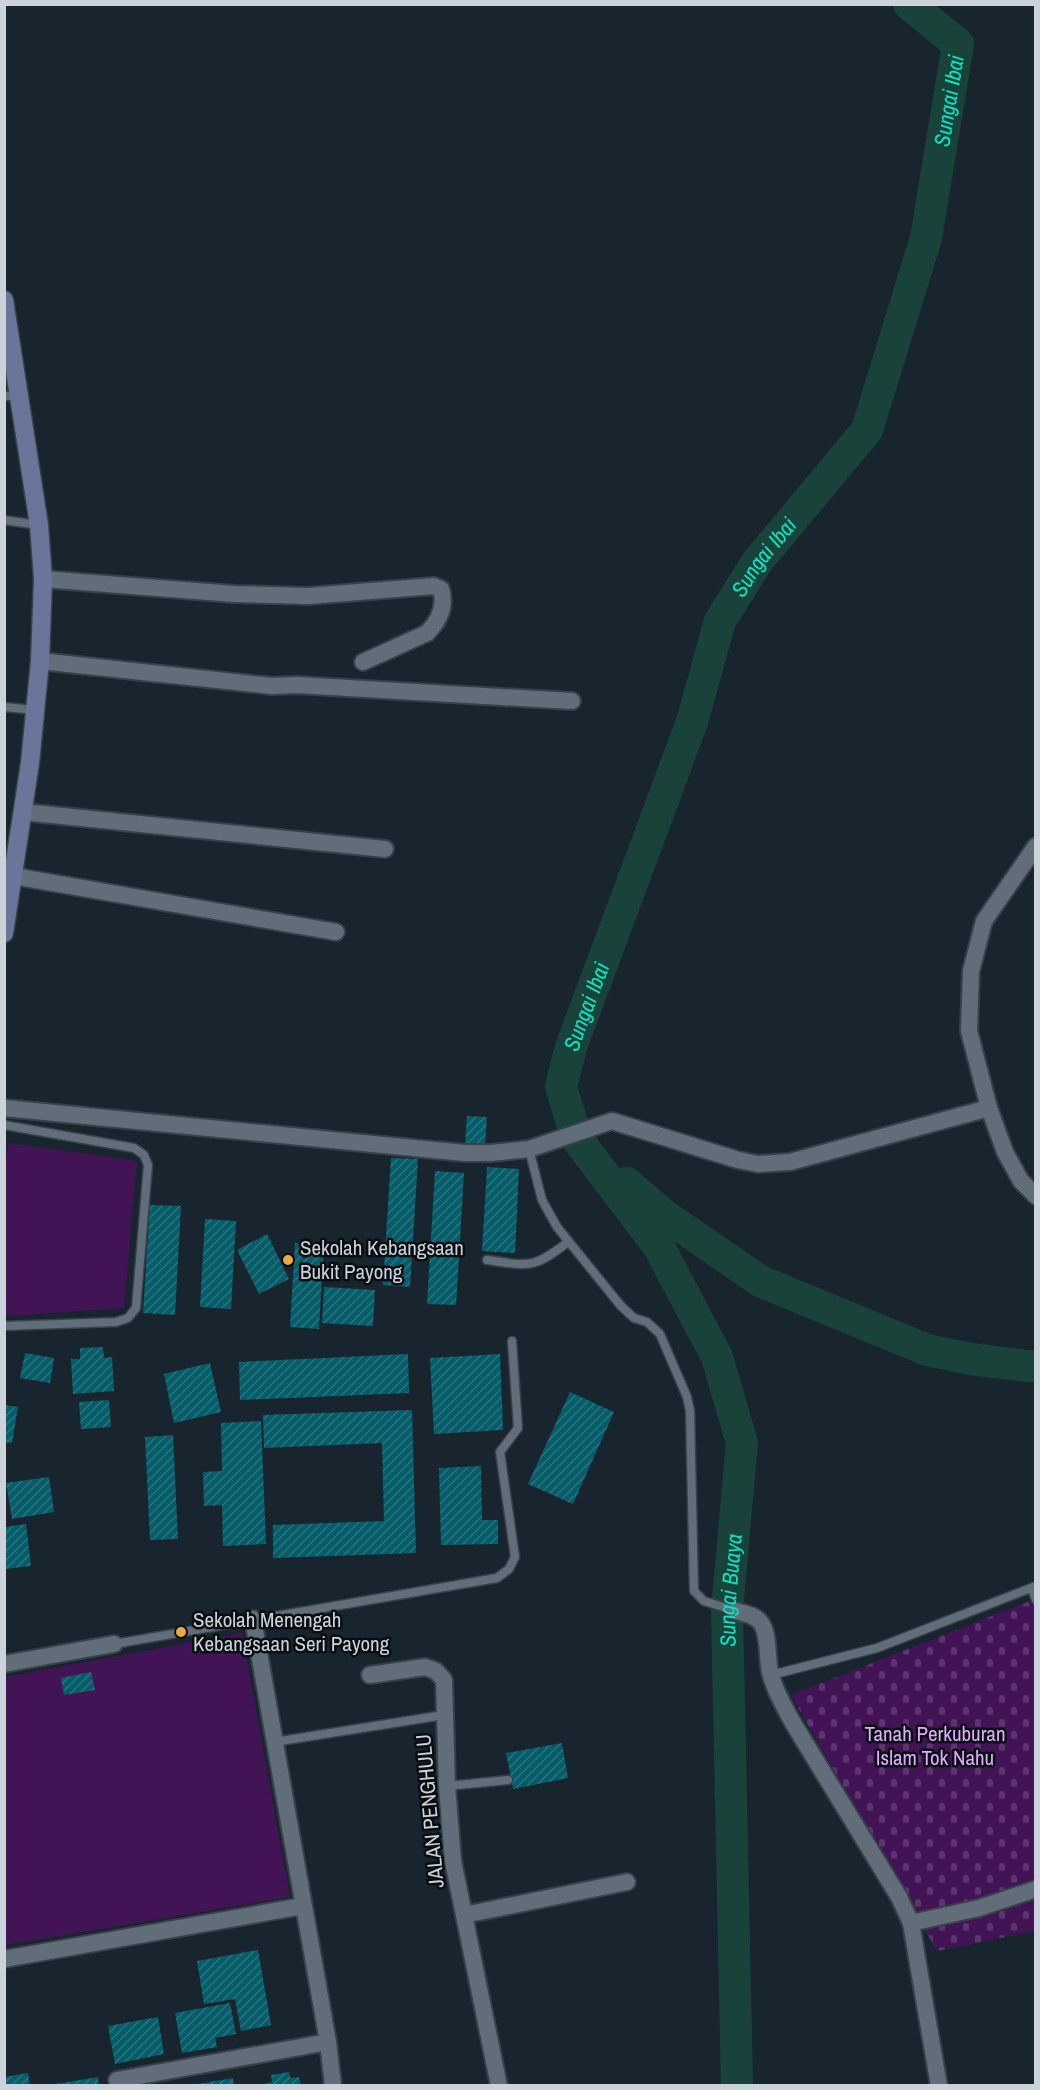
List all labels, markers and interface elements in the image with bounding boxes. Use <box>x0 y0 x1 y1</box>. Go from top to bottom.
water label: Sungai Ibai <box>926 53 971 149</box>
water label: Sungai Ibai <box>724 511 803 603</box>
water label: Sungai Ibai <box>556 958 616 1055</box>
place label: Sekolah Kebangsaan Bukit Payong <box>300 1233 464 1286</box>
marker: Sekolah Kebangsaan Bukit Payong <box>281 1253 295 1267</box>
water label: Sungai Buaya <box>712 1532 749 1647</box>
place label: Sekolah Menengah Kebangsaan Seri Payong <box>193 1605 390 1658</box>
marker: Sekolah Menengah Kebangsaan Seri Payong <box>174 1625 188 1639</box>
park label: Tanah Perkuburan Islam Tok Nahu <box>864 1719 1006 1772</box>
street label: JALAN PENGHULU <box>408 1733 451 1889</box>

